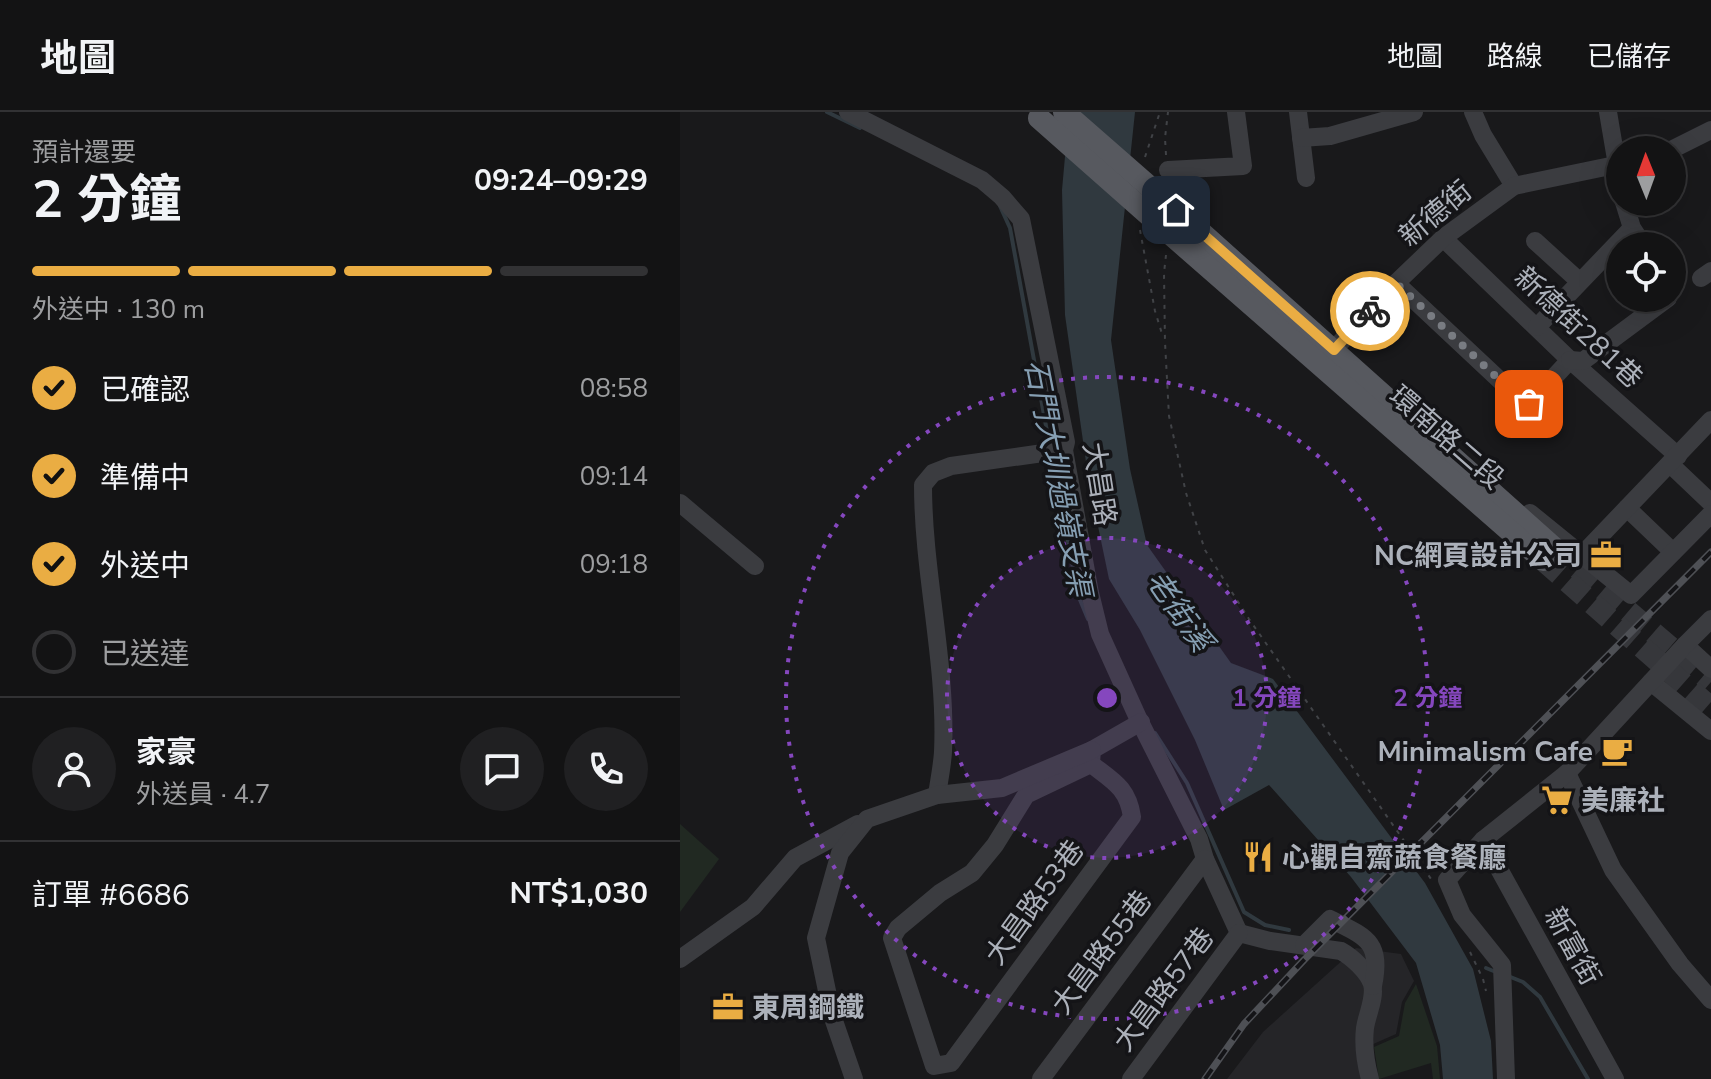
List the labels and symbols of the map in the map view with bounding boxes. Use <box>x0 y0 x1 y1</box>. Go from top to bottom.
north arrow <box>1606 136 1686 216</box>
street label: 新德街 <box>1391 172 1480 255</box>
pin <box>1142 176 1210 244</box>
street label: 新德街281巷 <box>1506 258 1651 397</box>
courier <box>1330 271 1410 351</box>
water label: 石門大圳過嶺支渠 <box>1014 356 1101 604</box>
pin <box>1495 370 1563 438</box>
street label: 環南路二段 <box>1381 377 1512 498</box>
street label: 大昌路 <box>1074 440 1124 529</box>
place label: NC網頁設計公司 <box>1374 537 1582 575</box>
office icon: NC網頁設計公司 <box>1589 538 1623 572</box>
water label: 老街溪 <box>1136 563 1223 663</box>
text: 1 分鐘 <box>1233 682 1301 714</box>
text: 2 分鐘 <box>1394 682 1462 714</box>
centre of rings <box>1093 684 1121 712</box>
place label: Minimalism Cafe <box>1377 733 1593 771</box>
cafe icon: Minimalism Cafe <box>1600 734 1634 768</box>
place label: 美廉社 <box>1581 782 1665 820</box>
supermarket icon: 美廉社 <box>1540 783 1574 817</box>
street label: 大昌路53巷 <box>977 833 1093 973</box>
place label: 心觀自齋蔬食餐廳 <box>1282 839 1506 877</box>
restaurant icon: 心觀自齋蔬食餐廳 <box>1241 840 1275 874</box>
street label: 大昌路55巷 <box>1043 883 1161 1022</box>
street label: 新富街 <box>1535 901 1609 992</box>
street label: 大昌路57巷 <box>1105 920 1223 1059</box>
place label: 東周鋼鐵 <box>752 989 864 1027</box>
office icon: 東周鋼鐵 <box>711 990 745 1024</box>

